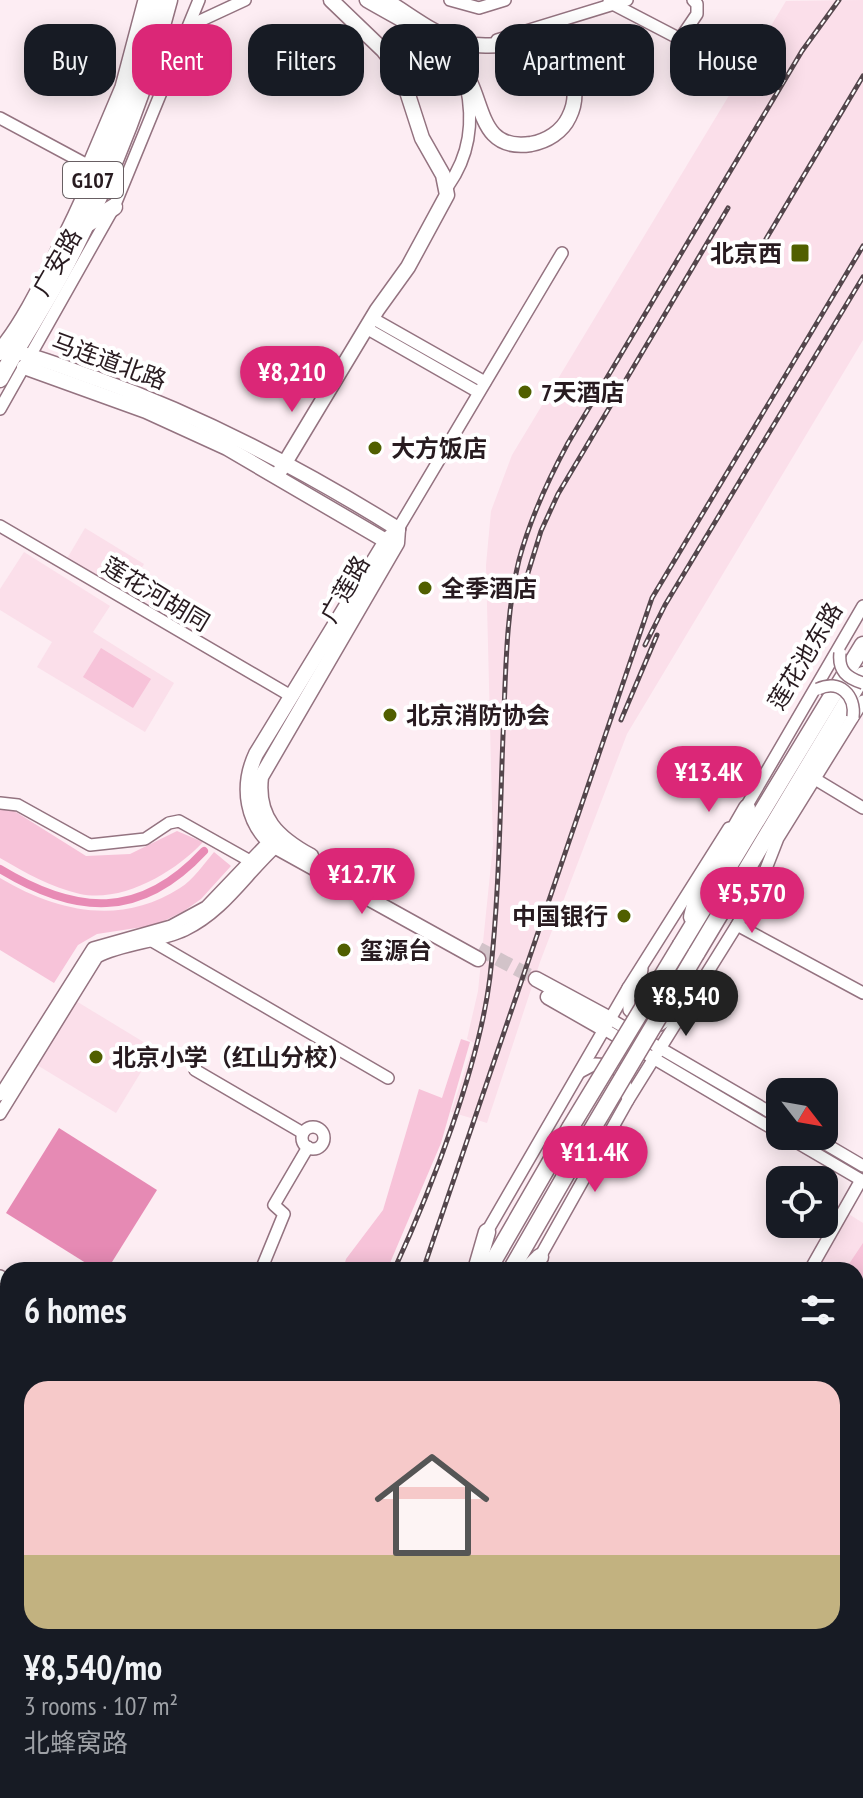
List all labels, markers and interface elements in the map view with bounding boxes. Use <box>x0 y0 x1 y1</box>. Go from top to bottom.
chip: Buy <box>24 24 116 96</box>
chip: Rent <box>132 24 232 96</box>
chip: Filters <box>248 24 364 96</box>
chip: New <box>380 24 479 96</box>
chip: Apartment <box>495 24 654 96</box>
chip: House <box>670 24 786 96</box>
road number: G107 <box>63 162 123 198</box>
street label: 广安路 <box>26 223 88 301</box>
place label: 北京西 <box>710 238 782 269</box>
marker: 北京西 <box>789 242 811 264</box>
street label: 马连道北路 <box>47 326 171 396</box>
pin: ¥8,210 <box>227 346 357 414</box>
text: ¥8,210 <box>258 355 326 388</box>
place label: 7天酒店 <box>541 377 624 408</box>
marker: 7天酒店 <box>516 383 534 401</box>
place label: 大方饭店 <box>391 433 487 464</box>
marker: 大方饭店 <box>366 439 384 457</box>
street label: 莲花河胡同 <box>97 550 215 638</box>
street label: 广莲路 <box>314 550 376 628</box>
place label: 全季酒店 <box>441 573 537 604</box>
marker: 全季酒店 <box>416 579 434 597</box>
street label: 莲花池东路 <box>761 597 849 715</box>
place label: 北京消防协会 <box>406 700 550 731</box>
marker: 北京消防协会 <box>381 706 399 724</box>
pin: ¥13.4K <box>644 746 774 814</box>
text: ¥13.4K <box>675 755 743 788</box>
pin: ¥12.7K <box>297 848 427 916</box>
text: ¥12.7K <box>328 857 396 890</box>
pin: ¥5,570 <box>687 867 817 935</box>
text: ¥5,570 <box>718 876 786 909</box>
place label: 中国银行 <box>512 901 608 932</box>
marker: 中国银行 <box>615 907 633 925</box>
place label: 玺源台 <box>360 935 432 966</box>
marker: 玺源台 <box>335 941 353 959</box>
pin: ¥8,540 <box>621 970 751 1038</box>
text: ¥8,540 <box>652 979 720 1012</box>
place label: 北京小学（红山分校） <box>112 1042 352 1073</box>
marker: 北京小学（红山分校） <box>87 1048 105 1066</box>
north arrow <box>766 1078 838 1150</box>
map controls <box>766 1078 838 1238</box>
pin: ¥11.4K <box>530 1126 660 1194</box>
text: ¥11.4K <box>561 1135 629 1168</box>
button: locate <box>766 1166 838 1238</box>
text: 6 homes <box>24 1288 127 1332</box>
icon: filters <box>796 1288 840 1332</box>
icon: home <box>360 1433 504 1577</box>
text: ¥8,540/mo <box>24 1645 162 1689</box>
text: 3 rooms · 107 m² <box>24 1689 178 1722</box>
text: 北蜂窝路 <box>24 1726 128 1759</box>

